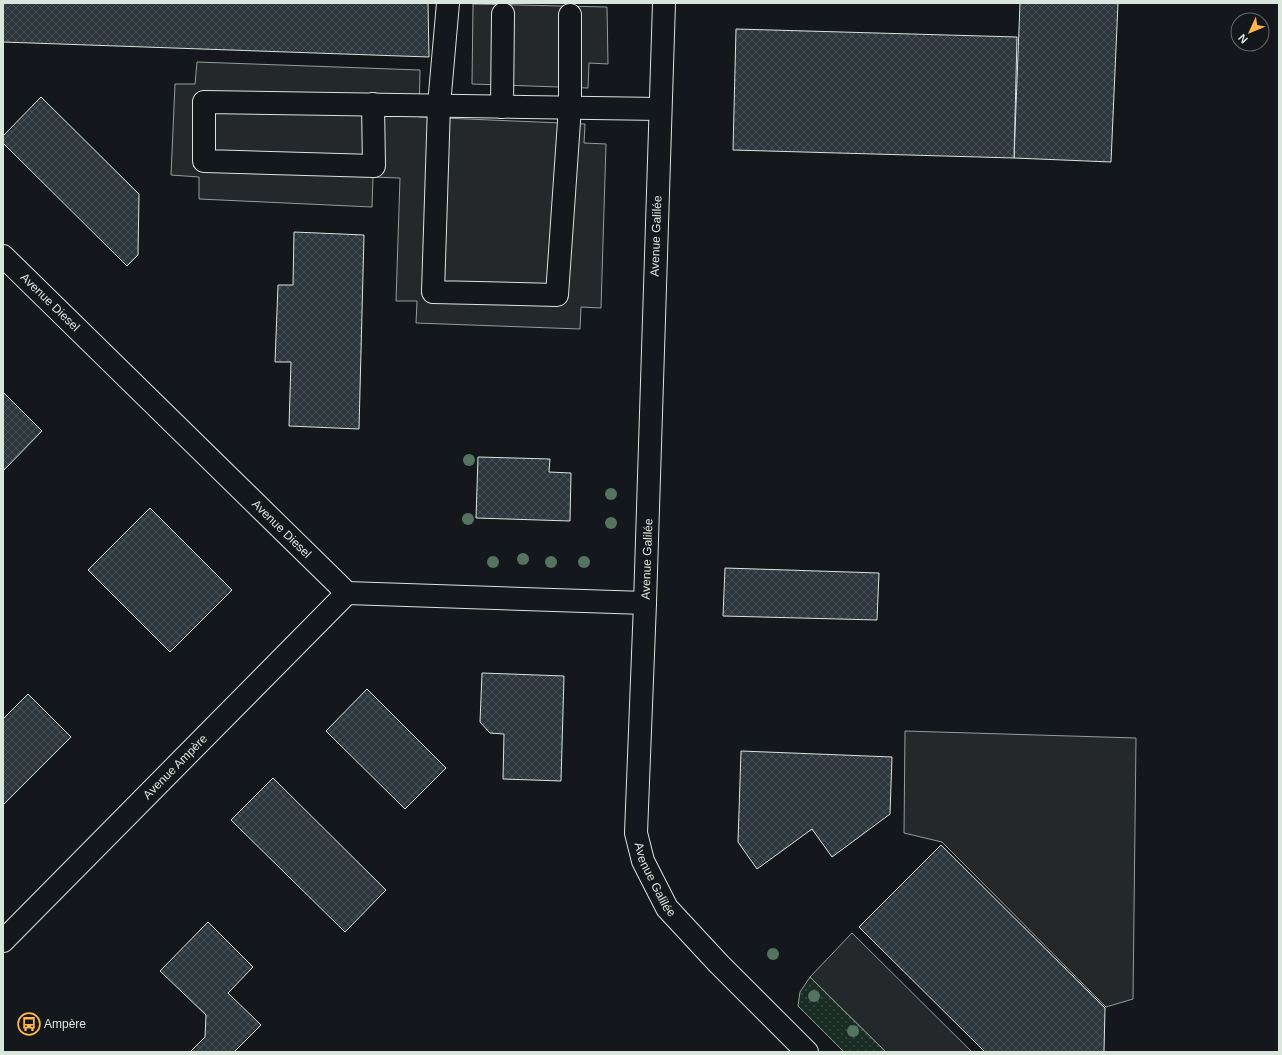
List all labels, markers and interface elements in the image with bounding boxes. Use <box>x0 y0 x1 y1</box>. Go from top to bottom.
north arrow <box>1230 12 1270 52</box>
text: N <box>1236 32 1250 46</box>
street label: Avenue Galilée <box>648 195 664 277</box>
street label: Avenue Diesel <box>18 270 83 334</box>
street label: Avenue Diesel <box>249 497 314 561</box>
street label: Avenue Galilée <box>639 518 655 600</box>
street label: Avenue Ampère <box>140 731 210 802</box>
street label: Avenue Galilée <box>632 841 679 920</box>
bus stop icon: Ampère <box>16 1011 42 1037</box>
place label: Ampère <box>44 1017 86 1031</box>

